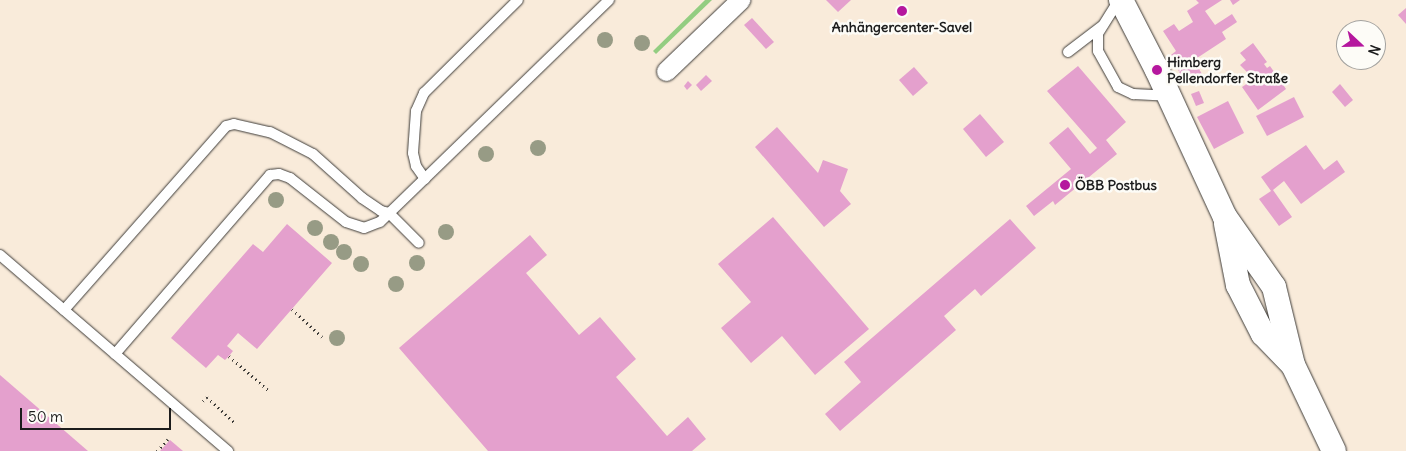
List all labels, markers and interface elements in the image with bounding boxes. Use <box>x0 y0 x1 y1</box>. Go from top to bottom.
marker: Anhängercenter-Savel <box>896 5 908 17</box>
place label: Anhängercenter-Savel <box>832 19 972 35</box>
north arrow <box>1336 20 1386 70</box>
text: N <box>1364 42 1384 58</box>
place label: Himberg Pellendorfer Straße <box>1167 54 1288 86</box>
marker: Himberg Pellendorfer Straße <box>1151 64 1163 76</box>
place label: ÖBB Postbus <box>1075 177 1157 193</box>
marker: ÖBB Postbus <box>1059 179 1071 191</box>
scale bar <box>22 398 174 430</box>
text: 50 m <box>28 407 63 426</box>

